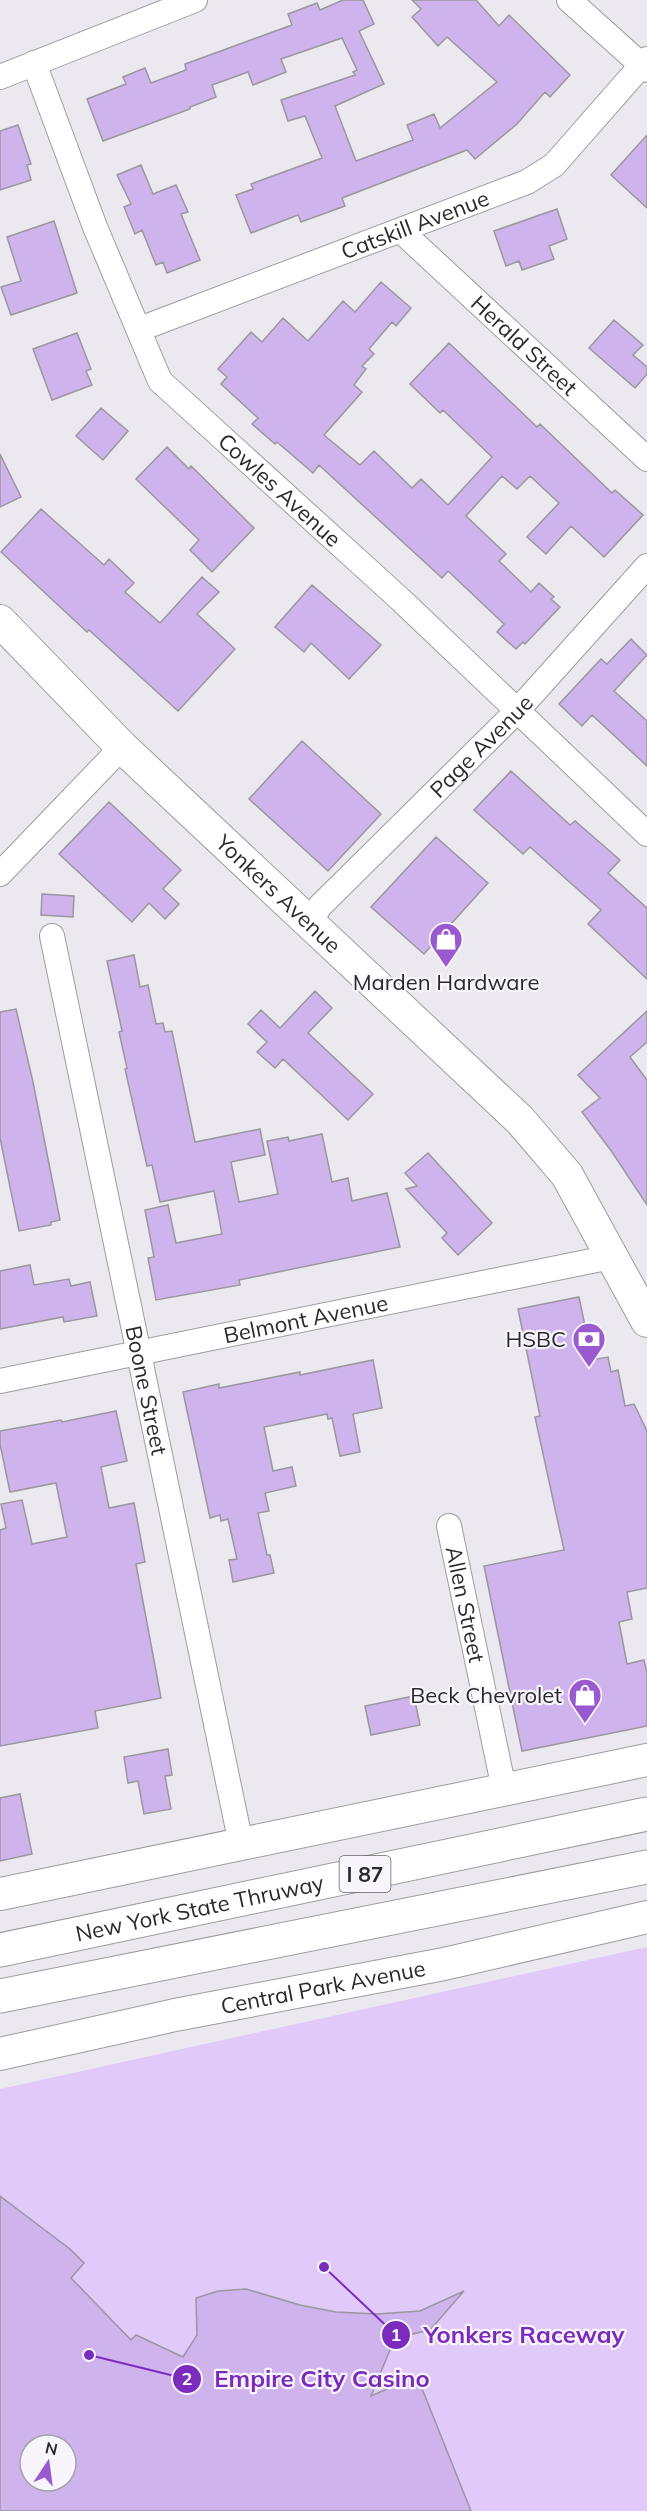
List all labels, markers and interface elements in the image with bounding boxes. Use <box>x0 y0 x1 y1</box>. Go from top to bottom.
street label: Catskill Avenue <box>337 184 493 265</box>
street label: Herald Street <box>465 289 583 402</box>
street label: Cowles Avenue <box>213 427 347 553</box>
street label: Page Avenue <box>424 689 539 804</box>
street label: Yonkers Avenue <box>209 828 347 959</box>
shop icon: Marden Hardware <box>428 921 464 968</box>
place label: Marden Hardware <box>353 968 539 996</box>
street label: Belmont Avenue <box>221 1289 390 1349</box>
bank icon: HSBC <box>571 1321 607 1368</box>
street label: Boone Street <box>119 1323 174 1458</box>
place label: HSBC <box>505 1325 566 1353</box>
street label: Allen Street <box>440 1544 491 1665</box>
shop icon: Beck Chevrolet <box>567 1677 603 1724</box>
place label: Beck Chevrolet <box>410 1681 562 1709</box>
road number: I 87 <box>340 1856 391 1892</box>
street label: New York State Thruway <box>73 1868 327 1948</box>
street label: Central Park Avenue <box>218 1954 428 2020</box>
callout: Yonkers Raceway <box>381 2314 636 2356</box>
text: Yonkers Raceway <box>422 2319 625 2349</box>
text: 1 <box>391 2323 401 2346</box>
callout: Empire City Casino <box>172 2358 442 2400</box>
text: Empire City Casino <box>214 2363 430 2393</box>
text: 2 <box>182 2367 192 2390</box>
north arrow <box>18 2433 78 2493</box>
text: N <box>43 2437 60 2459</box>

